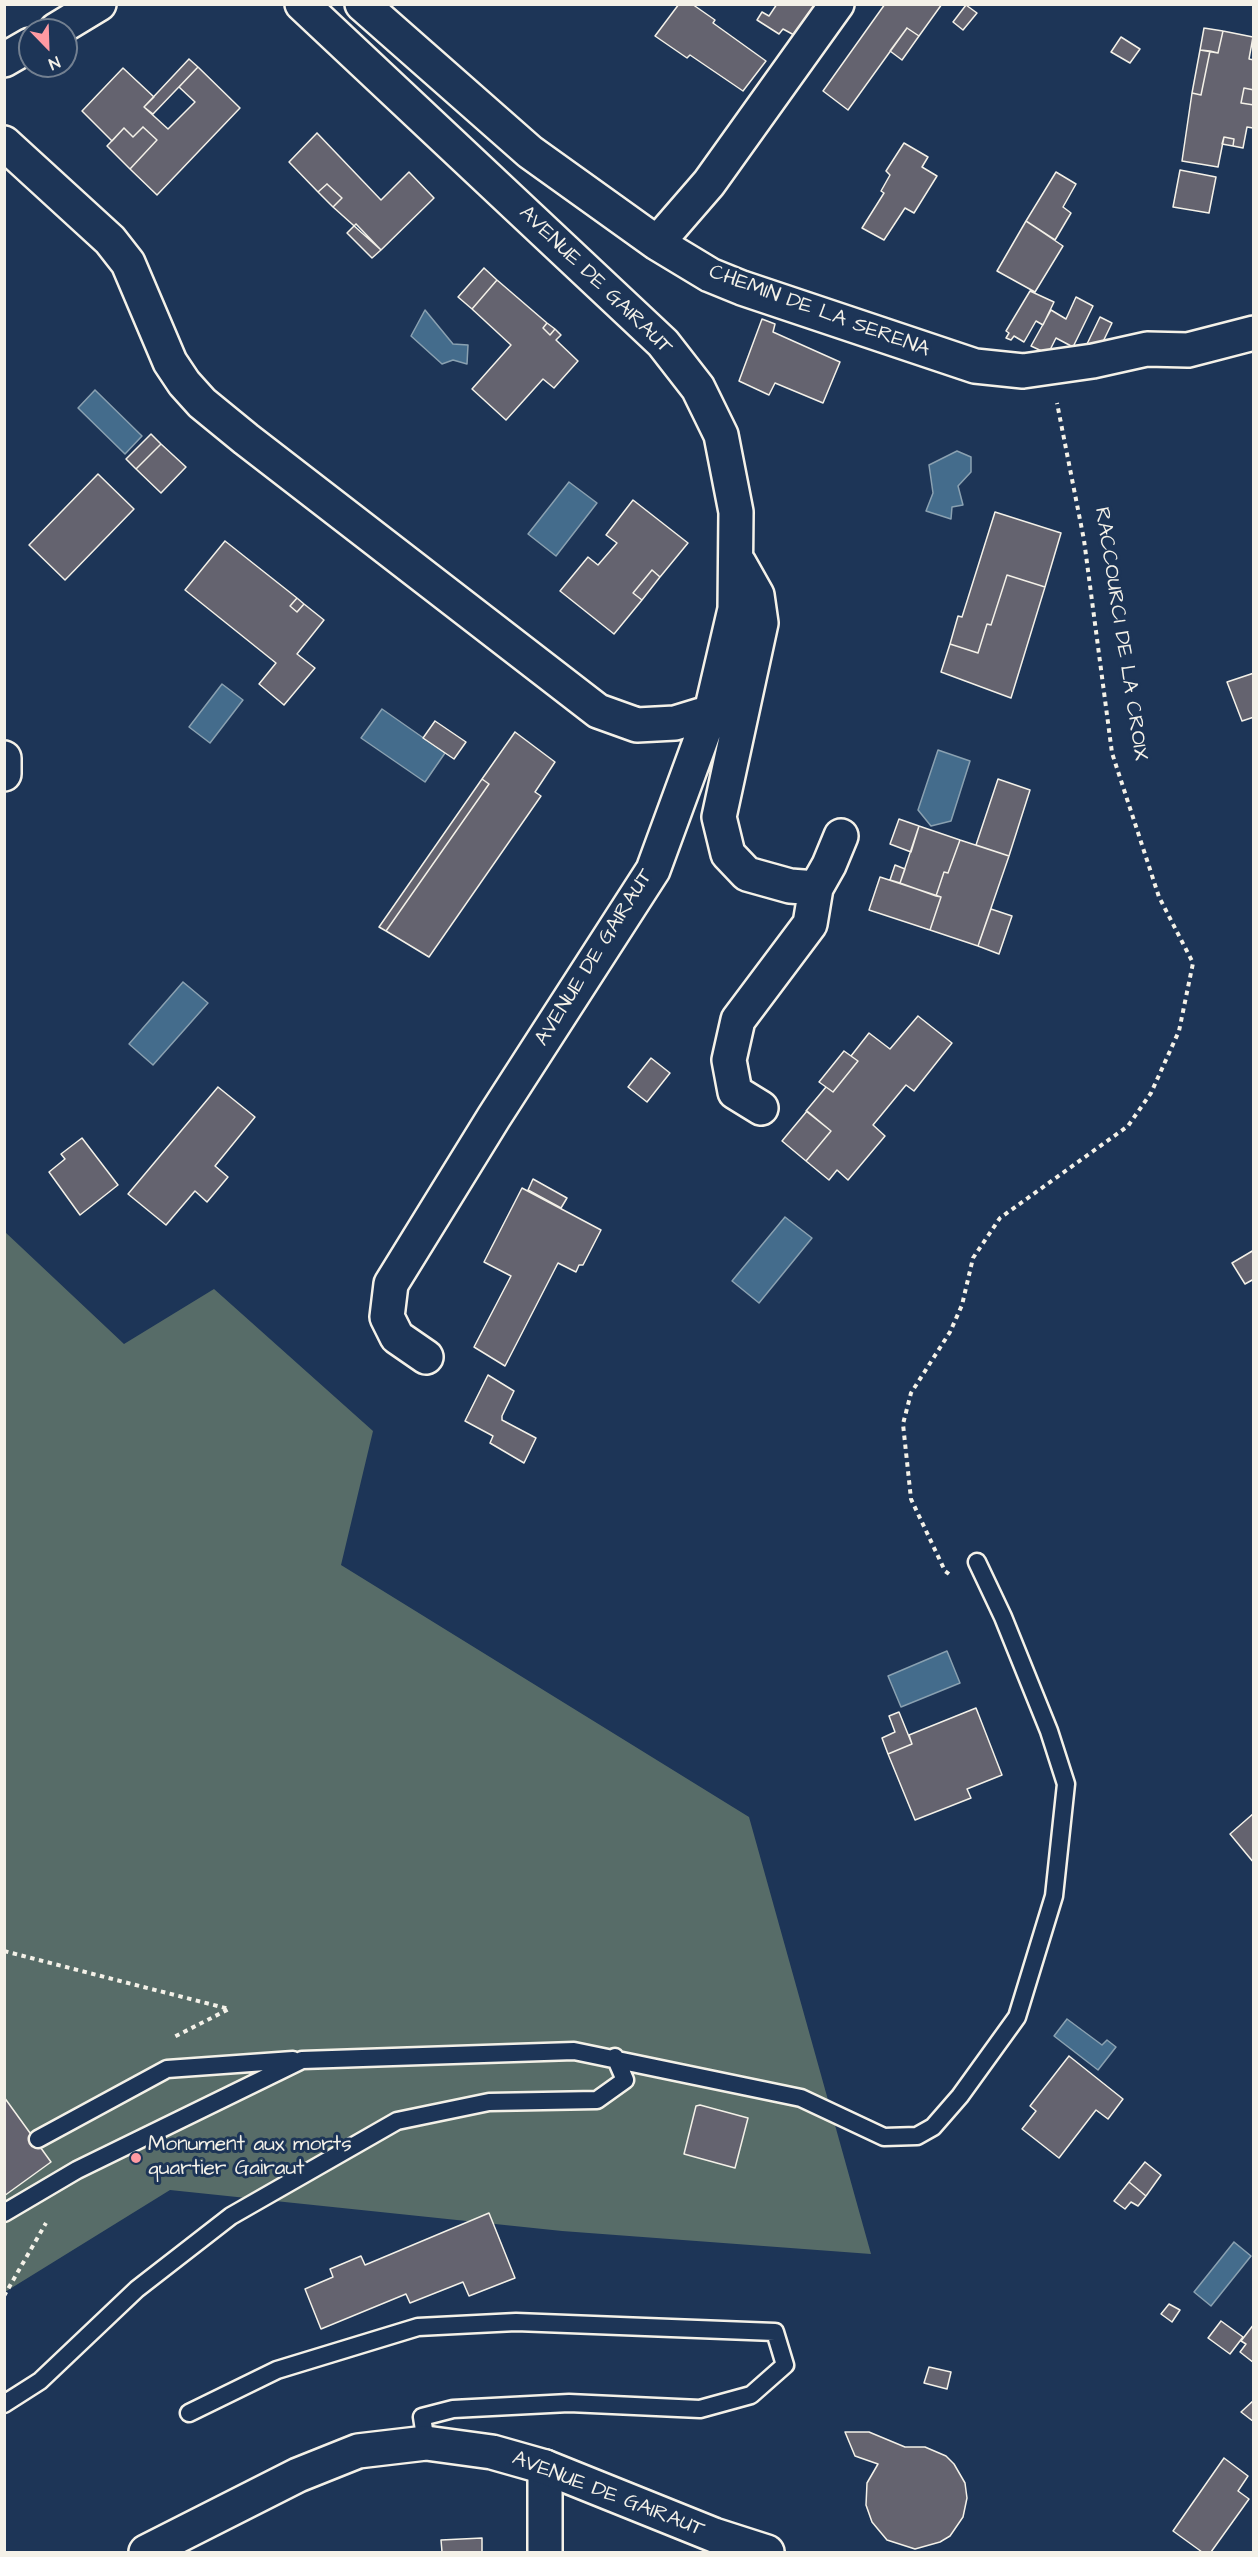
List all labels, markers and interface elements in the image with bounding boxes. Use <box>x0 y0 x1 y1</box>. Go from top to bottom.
north arrow <box>18 18 78 78</box>
text: N <box>45 51 63 75</box>
street label: AVENUE DE GAIRAUT <box>513 201 677 361</box>
street label: CHEMIN DE LA SERENA <box>705 260 933 364</box>
street label: RACCOURCI DE LA CROIX <box>1088 506 1152 762</box>
street label: AVENUE DE GAIRAUT <box>530 865 660 1051</box>
place label: Monument aux morts quartier Gairaut <box>148 2133 352 2183</box>
marker: Monument aux morts quartier Gairaut <box>129 2151 143 2165</box>
street label: AVENUE DE GAIRAUT <box>508 2447 708 2543</box>

